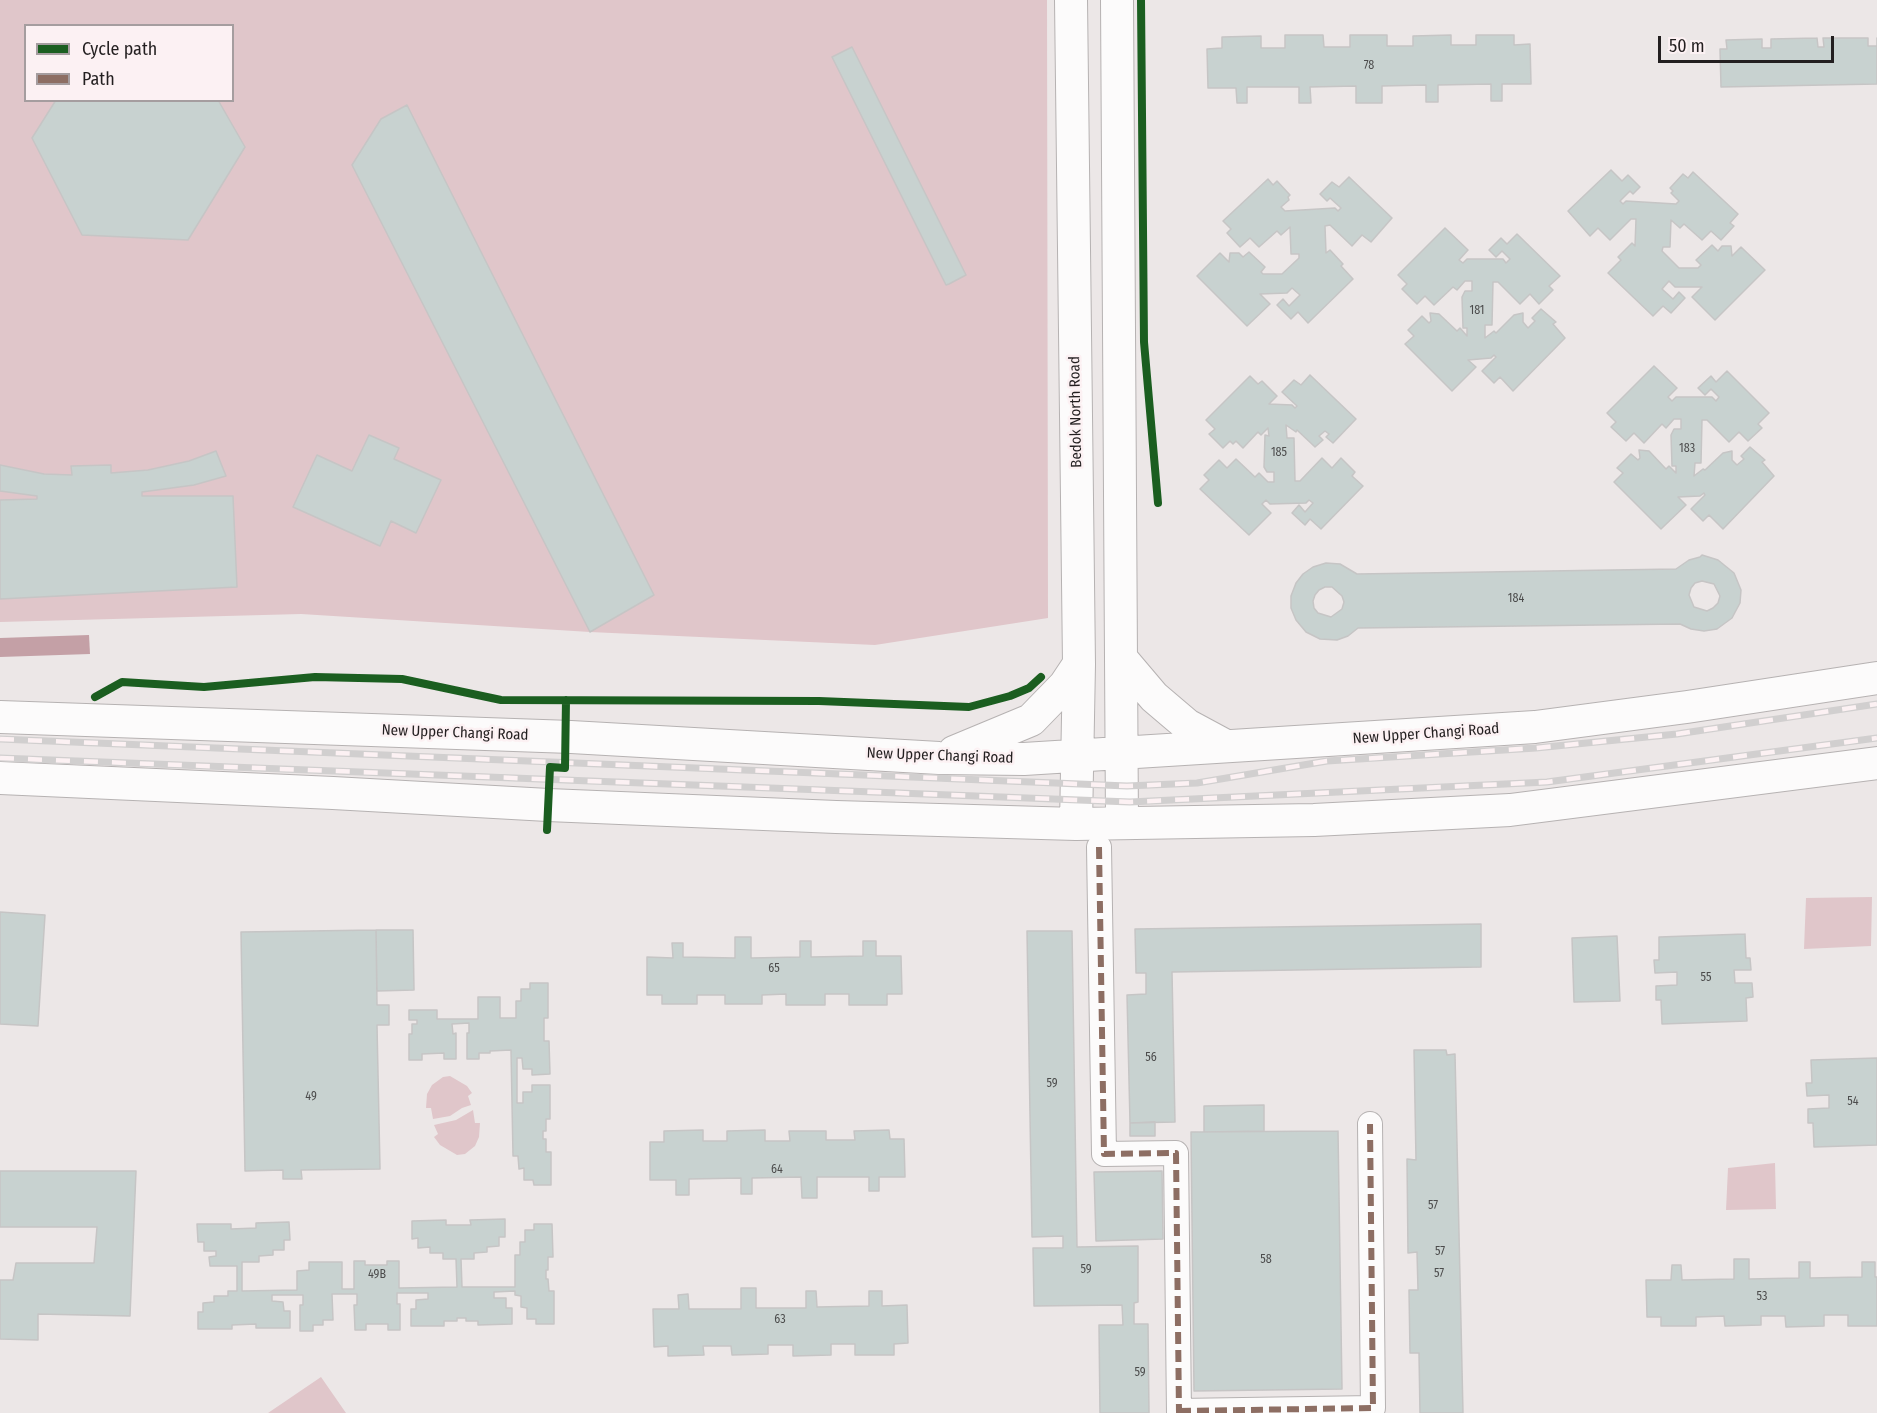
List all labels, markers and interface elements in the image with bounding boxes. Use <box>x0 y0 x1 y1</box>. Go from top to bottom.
legend <box>24 24 234 102</box>
scale bar <box>1661 24 1836 62</box>
text: 50 m <box>1669 35 1705 57</box>
text: Cycle path <box>82 38 157 60</box>
house number: 78 <box>1364 59 1374 73</box>
text: Path <box>82 68 115 90</box>
house number: 181 <box>1469 304 1485 318</box>
street label: Bedok North Road <box>1066 356 1086 468</box>
house number: 183 <box>1679 442 1695 456</box>
house number: 185 <box>1271 446 1287 460</box>
house number: 184 <box>1508 592 1524 606</box>
street label: New Upper Changi Road <box>1352 720 1500 748</box>
street label: New Upper Changi Road <box>381 721 529 745</box>
street label: New Upper Changi Road <box>866 744 1014 768</box>
house number: 65 <box>768 962 780 976</box>
house number: 55 <box>1701 971 1711 985</box>
house number: 56 <box>1145 1051 1157 1065</box>
house number: 59 <box>1046 1077 1058 1091</box>
house number: 49 <box>305 1090 317 1104</box>
house number: 54 <box>1847 1095 1859 1109</box>
house number: 64 <box>771 1163 783 1177</box>
house number: 57 <box>1428 1199 1438 1213</box>
house number: 57 <box>1435 1245 1445 1259</box>
house number: 58 <box>1260 1253 1272 1267</box>
house number: 59 <box>1080 1263 1092 1277</box>
house number: 57 <box>1434 1267 1444 1281</box>
house number: 49B <box>368 1268 386 1282</box>
house number: 53 <box>1757 1290 1767 1304</box>
house number: 63 <box>774 1313 786 1327</box>
house number: 59 <box>1134 1366 1146 1380</box>

